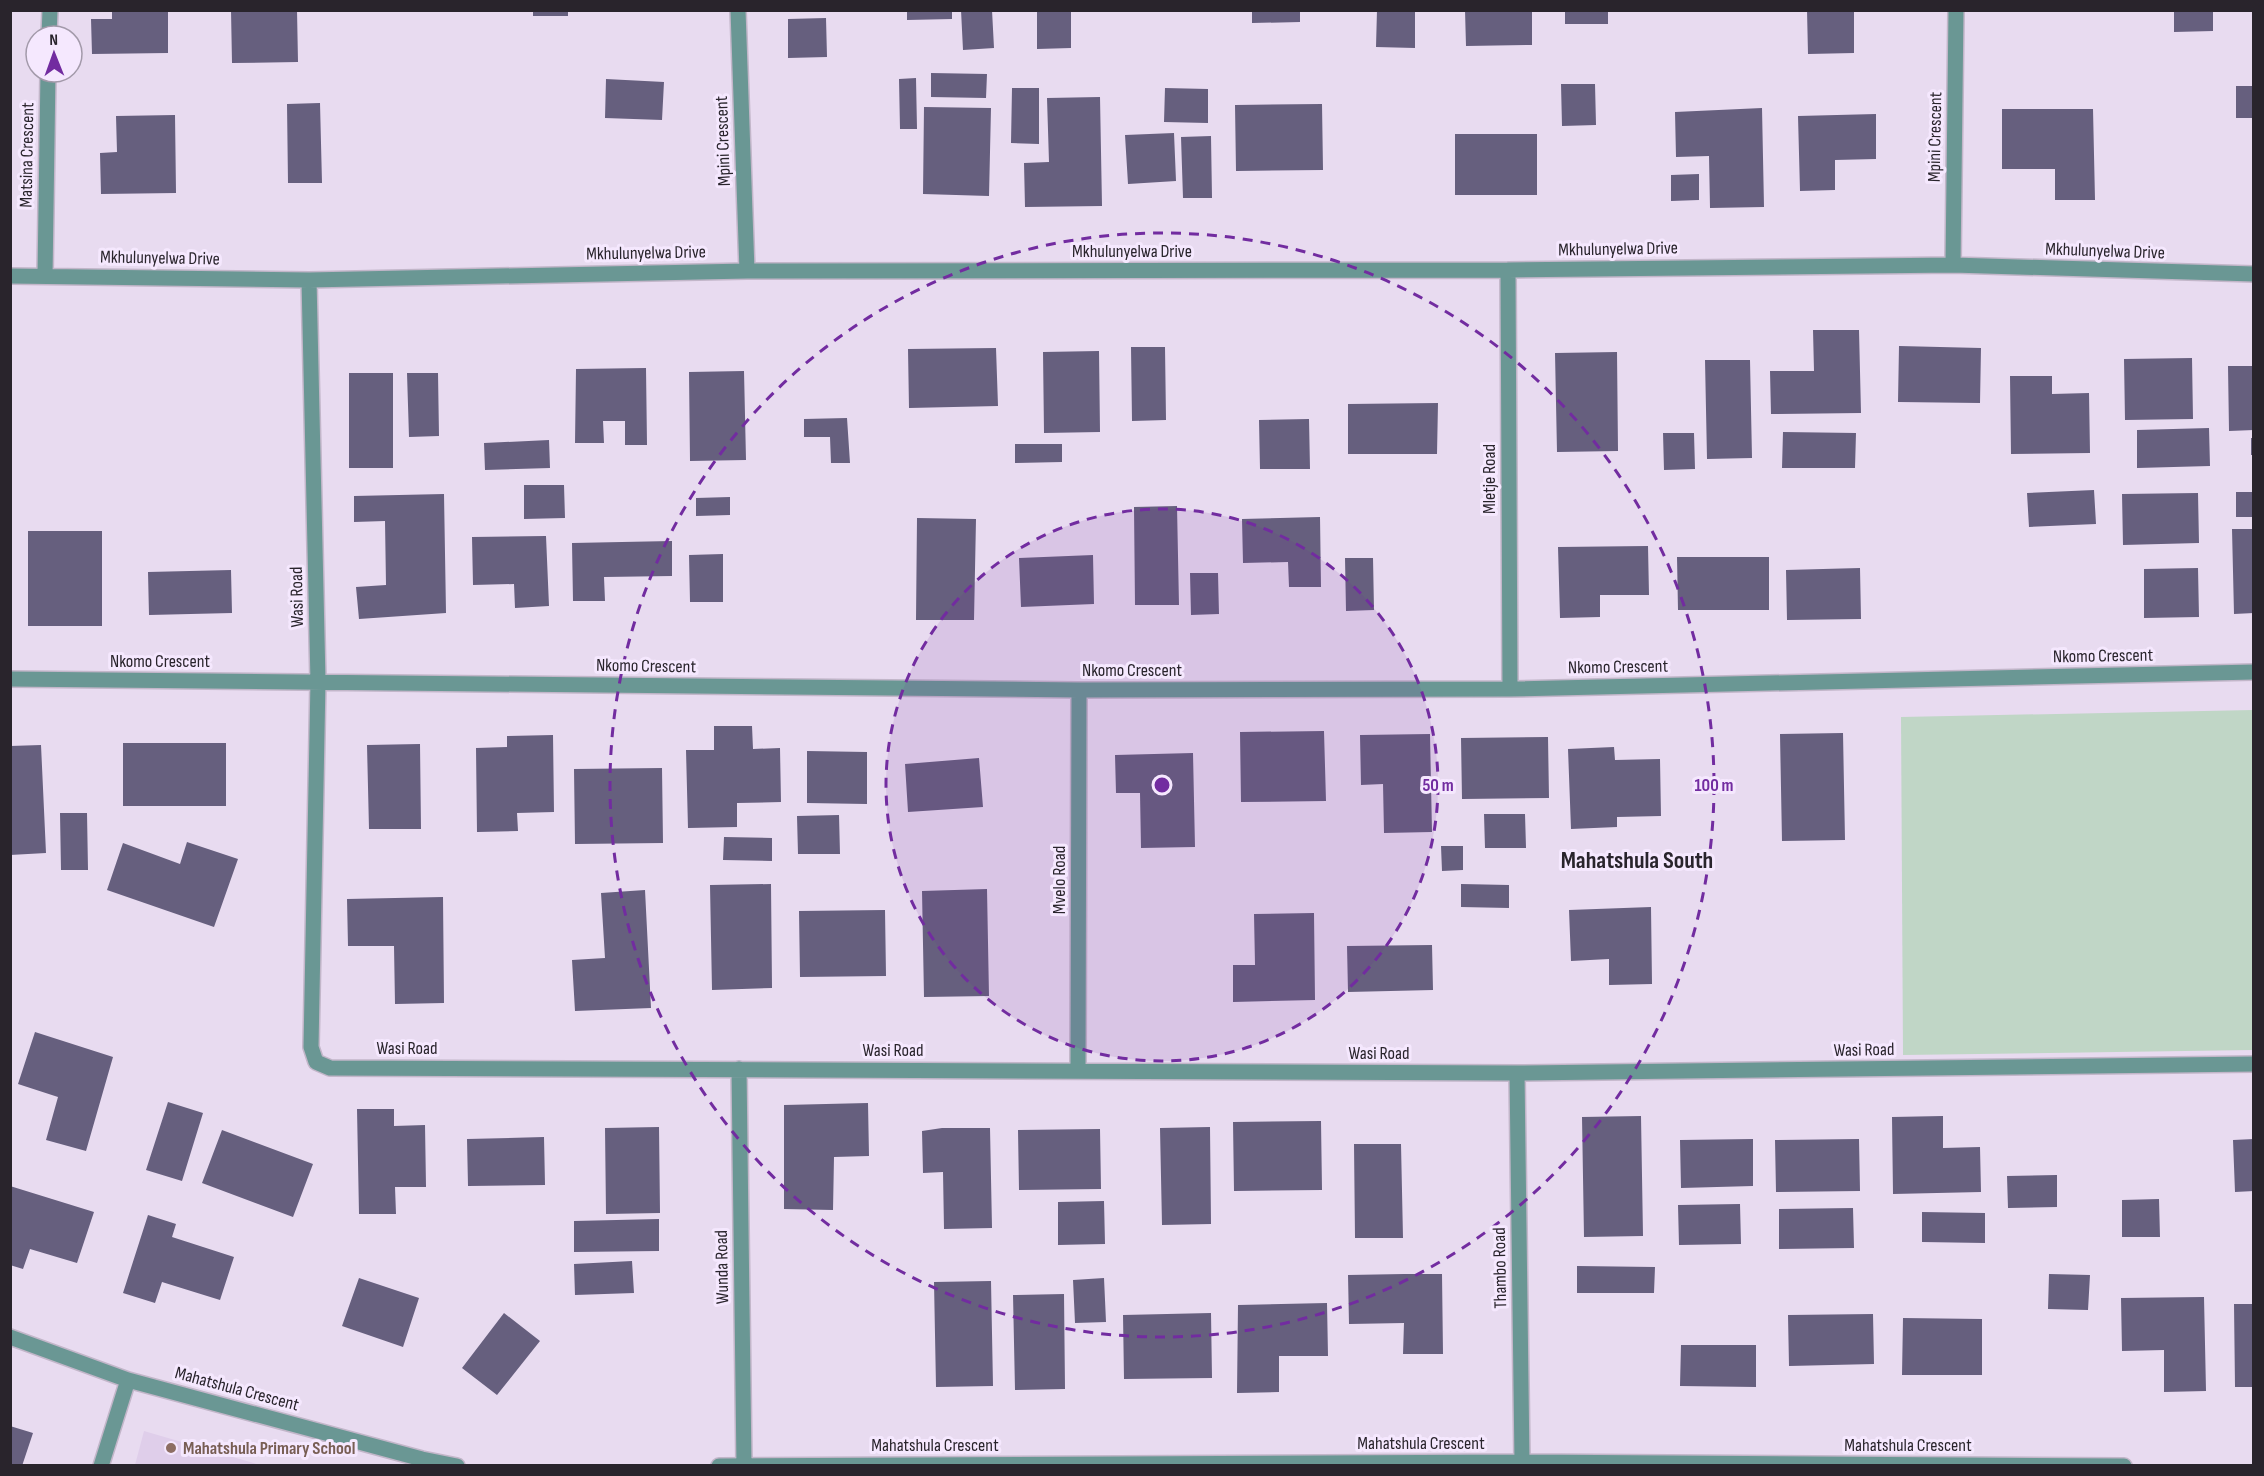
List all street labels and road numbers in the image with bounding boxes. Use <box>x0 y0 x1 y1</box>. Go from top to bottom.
street label: Mpini Crescent <box>1924 91 1946 182</box>
street label: Mpini Crescent <box>711 95 735 187</box>
street label: Matsina Crescent <box>16 102 38 208</box>
street label: Mkhulunyelwa Drive <box>1558 237 1678 261</box>
street label: Mkhulunyelwa Drive <box>2045 238 2165 264</box>
street label: Mkhulunyelwa Drive <box>586 241 706 265</box>
street label: Mkhulunyelwa Drive <box>1072 241 1192 262</box>
street label: Mkhulunyelwa Drive <box>100 246 220 270</box>
street label: Mletje Road <box>1479 444 1500 514</box>
street label: Wasi Road <box>286 566 308 628</box>
street label: Nkomo Crescent <box>2053 645 2154 667</box>
street label: Nkomo Crescent <box>110 651 211 672</box>
street label: Nkomo Crescent <box>596 655 697 677</box>
street label: Nkomo Crescent <box>1568 656 1669 678</box>
street label: Nkomo Crescent <box>1082 660 1183 681</box>
street label: Mvelo Road <box>1049 846 1070 914</box>
street label: Wasi Road <box>377 1038 437 1059</box>
street label: Wasi Road <box>1833 1039 1895 1061</box>
street label: Wasi Road <box>863 1040 923 1061</box>
street label: Wasi Road <box>1349 1043 1409 1064</box>
street label: Thambo Road <box>1489 1227 1511 1309</box>
street label: Wunda Road <box>711 1230 733 1304</box>
street label: Mahatshula Crescent <box>173 1362 302 1416</box>
street label: Mahatshula Crescent <box>1357 1433 1485 1454</box>
street label: Mahatshula Crescent <box>871 1435 999 1456</box>
street label: Mahatshula Crescent <box>1844 1435 1972 1456</box>

